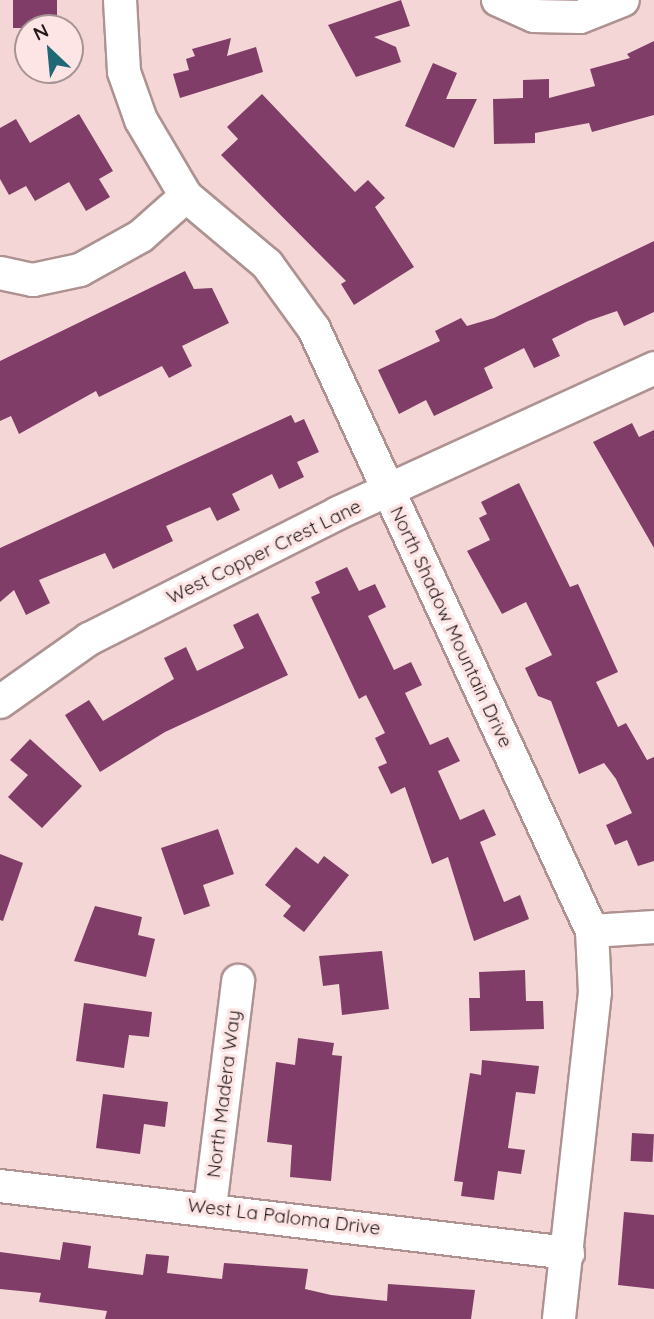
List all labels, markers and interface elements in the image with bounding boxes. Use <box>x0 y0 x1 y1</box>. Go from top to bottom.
north arrow <box>14 14 84 84</box>
text: N <box>29 18 52 46</box>
street label: West Copper Crest Lane <box>163 495 365 609</box>
street label: North Shadow Mountain Drive <box>385 503 517 751</box>
street label: North Madera Way <box>202 1009 246 1179</box>
street label: West La Paloma Drive <box>186 1194 382 1240</box>

